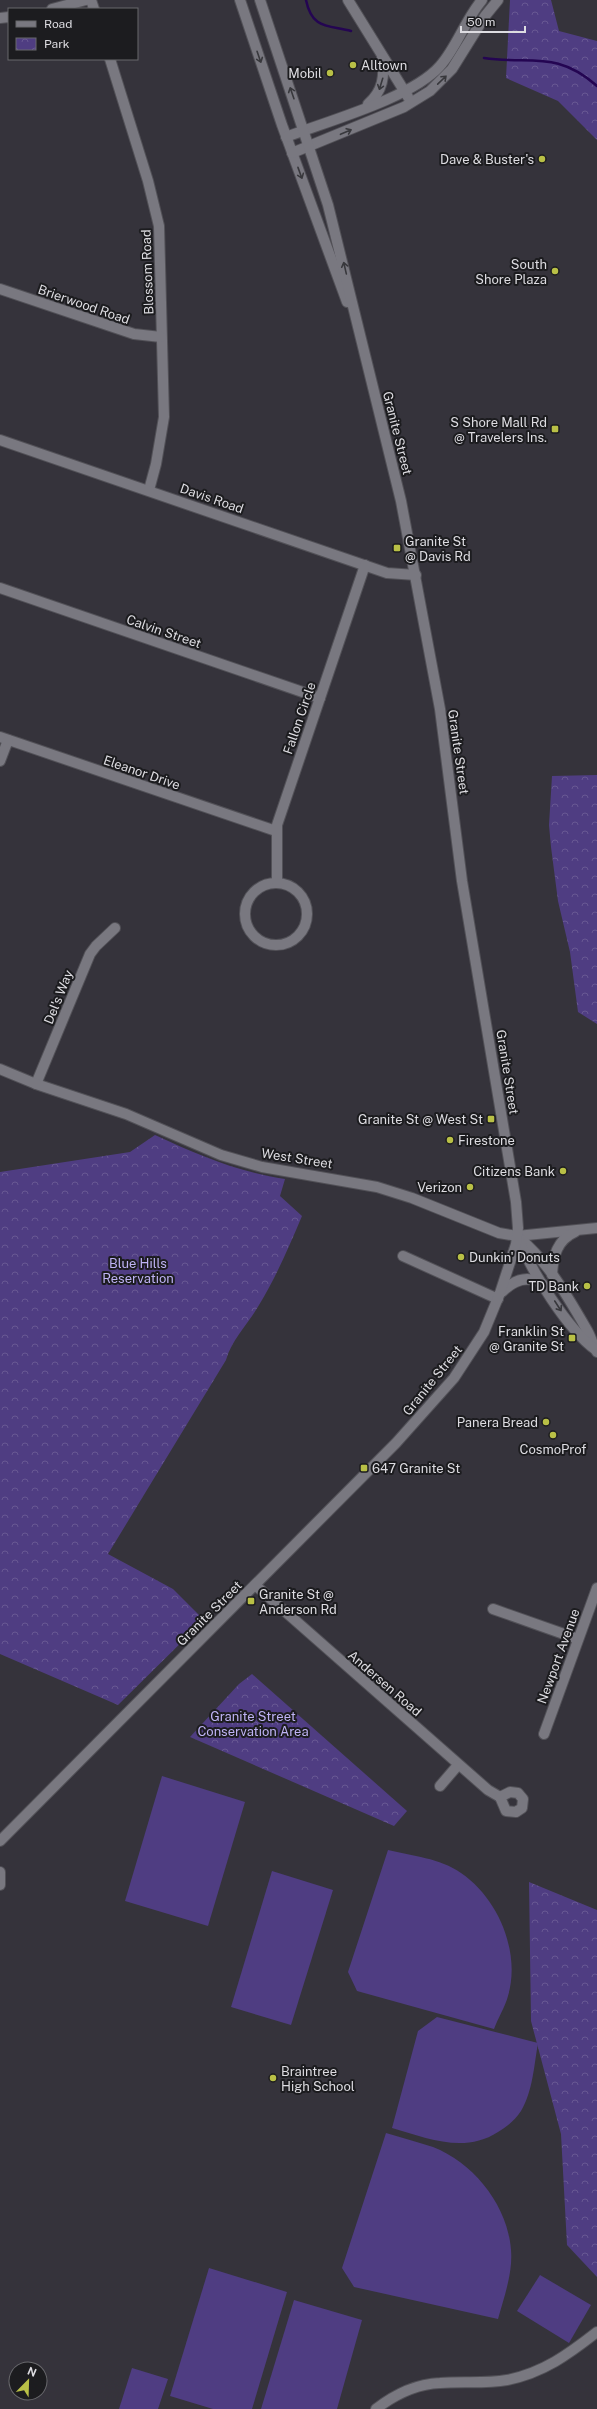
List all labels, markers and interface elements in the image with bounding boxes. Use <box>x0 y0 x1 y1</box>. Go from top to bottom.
legend <box>8 8 138 60</box>
scale bar <box>461 8 525 34</box>
text: 50 m <box>467 15 495 29</box>
text: Road <box>44 17 72 31</box>
text: Park <box>44 37 70 51</box>
one-way arrow <box>256 50 263 63</box>
place label: Alltown <box>361 58 407 73</box>
marker: Alltown <box>348 60 358 70</box>
place label: Mobil <box>288 66 322 81</box>
marker: Mobil <box>325 68 335 78</box>
one-way arrow <box>437 76 447 85</box>
one-way arrow <box>377 78 384 91</box>
one-way arrow <box>288 86 295 99</box>
one-way arrow <box>340 127 352 135</box>
place label: Dave & Buster's <box>440 152 534 167</box>
marker: Dave & Buster's <box>537 154 547 164</box>
one-way arrow <box>296 167 304 179</box>
street label: Blossom Road <box>139 229 156 315</box>
place label: South Shore Plaza <box>475 257 547 287</box>
one-way arrow <box>340 262 348 275</box>
marker: South Shore Plaza <box>550 266 560 276</box>
street label: Brierwood Road <box>36 282 132 327</box>
street label: Granite Street <box>380 390 415 476</box>
place label: S Shore Mall Rd @ Travelers Ins. <box>450 415 547 445</box>
marker: S Shore Mall Rd @ Travelers Ins. <box>550 424 560 434</box>
street label: Davis Road <box>178 481 246 516</box>
place label: Granite St @ Davis Rd <box>405 534 471 564</box>
marker: Granite St @ Davis Rd <box>392 543 402 553</box>
street label: Calvin Street <box>124 612 203 651</box>
street label: Fallon Circle <box>280 680 319 756</box>
street label: Granite Street <box>445 709 472 795</box>
street label: Eleanor Drive <box>101 752 182 793</box>
street label: Del's Way <box>41 968 76 1026</box>
street label: Granite Street <box>493 1029 522 1116</box>
place label: Granite St @ West St <box>358 1112 483 1127</box>
marker: Granite St @ West St <box>486 1114 496 1124</box>
place label: Firestone <box>458 1133 515 1148</box>
marker: Firestone <box>445 1135 455 1145</box>
street label: West Street <box>260 1145 334 1172</box>
place label: Citizens Bank <box>473 1164 555 1179</box>
marker: Citizens Bank <box>558 1166 568 1176</box>
place label: Verizon <box>417 1180 462 1195</box>
marker: Verizon <box>465 1182 475 1192</box>
place label: Dunkin' Donuts <box>469 1250 560 1265</box>
marker: Dunkin' Donuts <box>456 1252 466 1262</box>
park label: Blue Hills Reservation <box>102 1256 174 1286</box>
place label: TD Bank <box>528 1279 579 1294</box>
marker: TD Bank <box>582 1281 592 1291</box>
one-way arrow <box>554 1300 562 1311</box>
place label: Franklin St @ Granite St <box>489 1324 564 1354</box>
marker: Franklin St @ Granite St <box>567 1333 577 1343</box>
street label: Granite Street <box>400 1342 465 1418</box>
place label: Panera Bread <box>457 1415 538 1430</box>
marker: Panera Bread <box>541 1417 551 1427</box>
marker: CosmoProf <box>548 1430 558 1440</box>
place label: CosmoProf <box>520 1442 586 1457</box>
place label: 647 Granite St <box>372 1461 460 1476</box>
marker: 647 Granite St <box>359 1463 369 1473</box>
street label: Granite Street <box>174 1578 245 1649</box>
place label: Granite St @ Anderson Rd <box>259 1587 337 1617</box>
marker: Granite St @ Anderson Rd <box>246 1596 256 1606</box>
street label: Newport Avenue <box>534 1607 583 1706</box>
street label: Andersen Road <box>345 1647 424 1719</box>
park label: Granite Street Conservation Area <box>197 1709 309 1739</box>
place label: Braintree High School <box>281 2064 355 2094</box>
marker: Braintree High School <box>268 2073 278 2083</box>
north arrow <box>8 2361 48 2401</box>
text: N <box>26 2365 38 2379</box>

